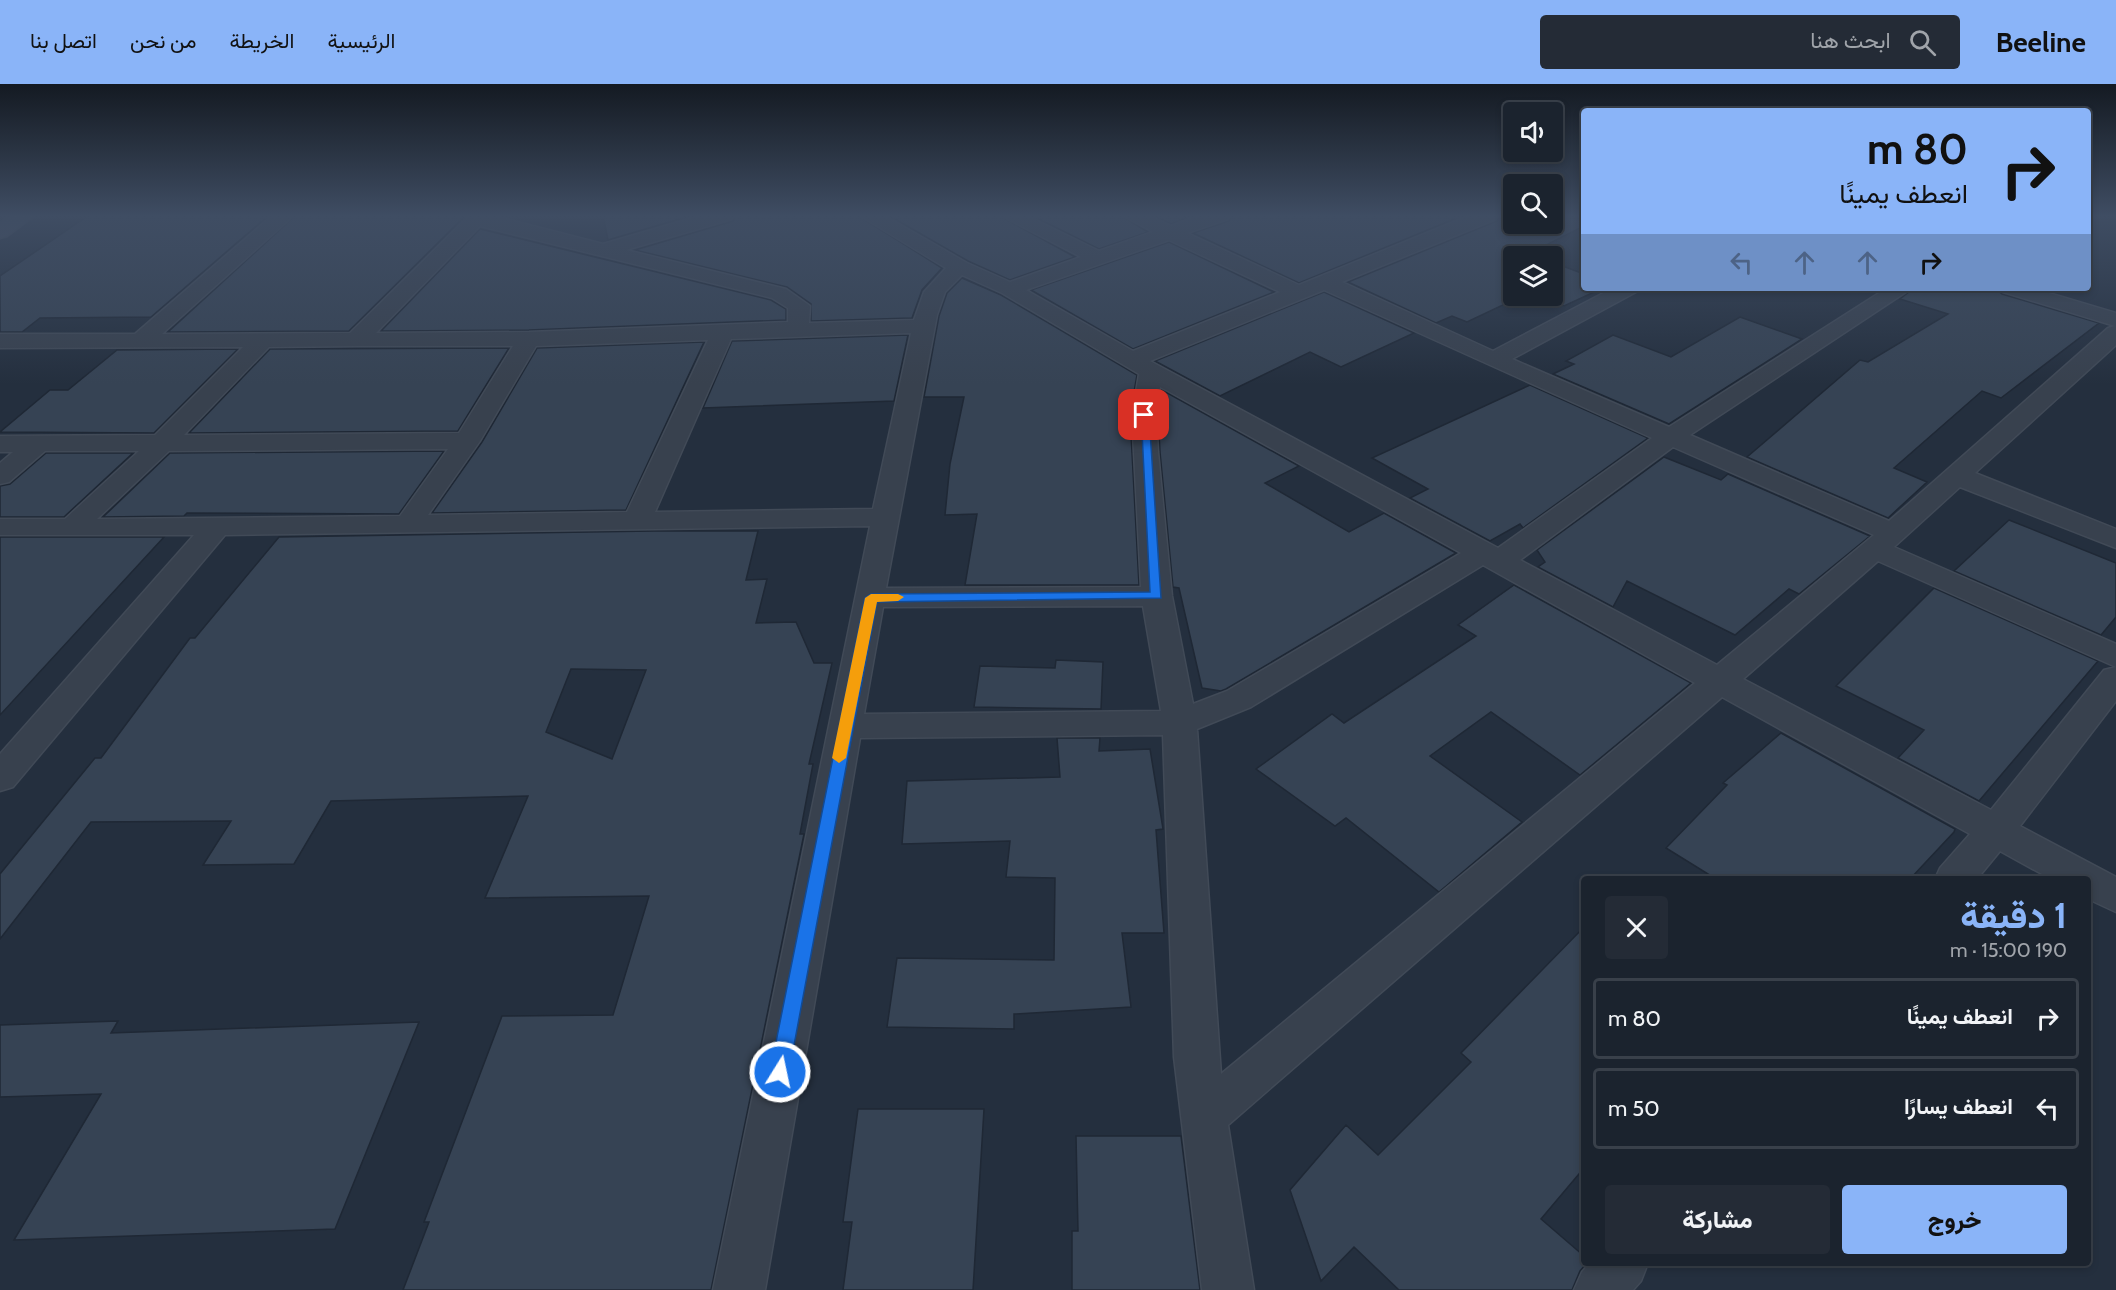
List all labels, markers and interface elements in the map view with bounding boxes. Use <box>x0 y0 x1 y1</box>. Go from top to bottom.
search box <box>1540 15 1960 69</box>
text: Beeline <box>1996 25 2086 59</box>
icon: search <box>1906 26 1939 59</box>
text: ابحث هنا <box>1810 27 1891 54</box>
text: اتصل بنا <box>30 28 97 53</box>
text: من نحن <box>130 28 196 53</box>
text: الخريطة <box>229 28 294 53</box>
text: الرئيسية <box>327 28 395 53</box>
map controls <box>1503 102 1563 306</box>
button: sound <box>1503 102 1563 162</box>
text: 80 m <box>1867 123 1968 175</box>
icon: right <box>1989 132 2067 210</box>
button: search <box>1503 174 1563 234</box>
text: انعطف يمينًا <box>1839 177 1968 210</box>
button: layers <box>1503 246 1563 306</box>
icon: left <box>1725 246 1758 279</box>
icon: ahead <box>1788 246 1821 279</box>
icon: ahead <box>1851 246 1884 279</box>
icon: right <box>1914 246 1947 279</box>
pin <box>1118 389 1169 440</box>
icon: arrive <box>1127 398 1160 431</box>
text: 1 دقيقة <box>1960 893 2067 937</box>
button: close <box>1605 896 1668 959</box>
text: 190 m · 15:00 <box>1950 938 2067 962</box>
icon: right <box>2031 1002 2064 1035</box>
text: انعطف يمينًا <box>1907 1003 2013 1030</box>
text: 80 m <box>1608 1005 1661 1032</box>
position arrow <box>748 1040 812 1104</box>
icon: left <box>2031 1092 2064 1125</box>
text: انعطف يسارًا <box>1904 1093 2013 1120</box>
text: 50 m <box>1608 1095 1660 1122</box>
button: مشاركة <box>1605 1185 1830 1254</box>
button: خروج <box>1842 1185 2067 1254</box>

